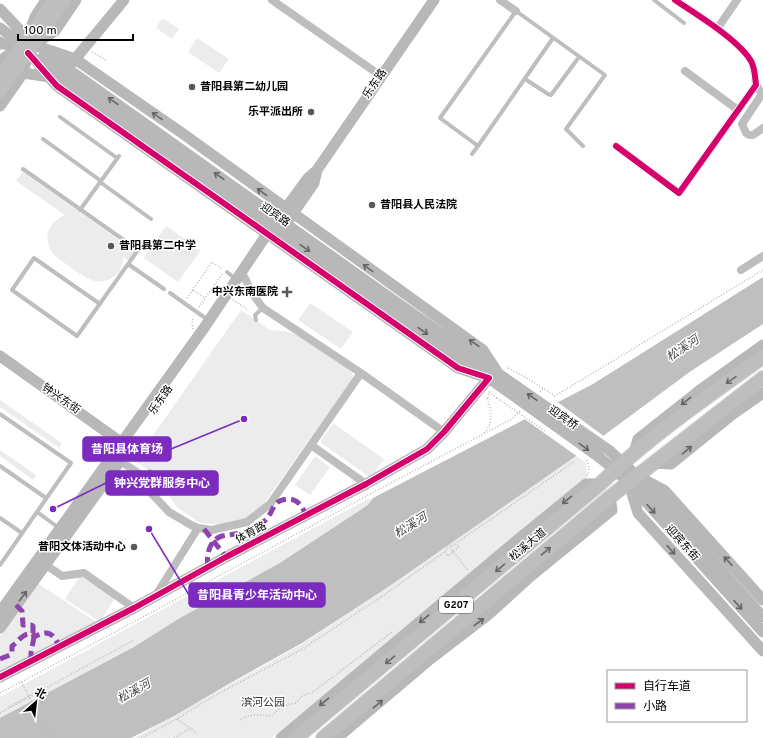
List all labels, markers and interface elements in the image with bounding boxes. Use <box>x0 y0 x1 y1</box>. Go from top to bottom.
scale bar <box>18 16 133 42</box>
text: 100 m <box>24 23 57 39</box>
street label: 乐东路 <box>360 66 390 102</box>
place label: 昔阳县第二幼儿园 <box>200 80 288 94</box>
marker: 昔阳县第二幼儿园 <box>187 82 197 92</box>
one-way arrow <box>108 97 119 105</box>
place label: 乐平派出所 <box>248 105 303 119</box>
marker: 乐平派出所 <box>306 107 316 117</box>
one-way arrow <box>151 112 162 120</box>
one-way arrow <box>214 172 225 180</box>
one-way arrow <box>257 188 268 196</box>
place label: 昔阳县人民法院 <box>380 198 457 212</box>
street label: 迎宾路 <box>257 200 293 230</box>
marker: 昔阳县人民法院 <box>367 200 377 210</box>
place label: 昔阳县第二中学 <box>119 239 196 253</box>
marker: 昔阳县第二中学 <box>106 241 116 251</box>
one-way arrow <box>299 244 310 252</box>
one-way arrow <box>363 264 374 272</box>
place label: 中兴东南医院 <box>212 285 278 299</box>
marker: 中兴东南医院 <box>281 286 293 298</box>
one-way arrow <box>417 327 428 335</box>
water label: 松溪河 <box>664 331 704 366</box>
one-way arrow <box>469 339 480 347</box>
one-way arrow <box>726 376 737 384</box>
street label: 钟兴东街 <box>39 381 83 417</box>
street label: 乐东路 <box>146 382 176 418</box>
one-way arrow <box>526 393 537 401</box>
one-way arrow <box>681 396 692 405</box>
street label: 迎宾桥 <box>545 403 581 433</box>
callout: 昔阳县体育场 <box>83 437 171 461</box>
text: 昔阳县体育场 <box>91 442 163 458</box>
one-way arrow <box>579 443 590 451</box>
one-way arrow <box>682 446 693 455</box>
callout: 钟兴党群服务中心 <box>106 471 218 495</box>
text: 钟兴党群服务中心 <box>114 476 210 492</box>
one-way arrow <box>561 496 572 504</box>
one-way arrow <box>647 503 656 514</box>
water label: 松溪河 <box>391 509 432 542</box>
street label: 体育路 <box>233 519 269 547</box>
street label: 迎宾东街 <box>662 522 702 564</box>
street label: 松溪大道 <box>507 525 549 565</box>
place label: 昔阳文体活动中心 <box>38 540 126 554</box>
marker: 昔阳文体活动中心 <box>129 542 139 552</box>
one-way arrow <box>666 544 675 554</box>
one-way arrow <box>540 546 551 555</box>
one-way arrow <box>723 556 732 566</box>
one-way arrow <box>495 563 506 572</box>
callout: 昔阳县青少年活动中心 <box>189 583 325 607</box>
text: 昔阳县青少年活动中心 <box>197 588 317 604</box>
one-way arrow <box>18 591 27 602</box>
road number: G207 <box>439 597 473 613</box>
one-way arrow <box>734 600 743 610</box>
one-way arrow <box>418 614 429 623</box>
one-way arrow <box>473 618 484 627</box>
one-way arrow <box>384 656 395 665</box>
legend <box>607 670 747 722</box>
water label: 松溪河 <box>114 675 155 708</box>
text: 自行车道 <box>643 679 691 695</box>
north arrow <box>16 682 56 722</box>
text: 北 <box>32 685 48 703</box>
park label: 滨河公园 <box>241 696 285 710</box>
one-way arrow <box>318 697 329 706</box>
one-way arrow <box>372 699 383 708</box>
text: 小路 <box>643 699 667 715</box>

